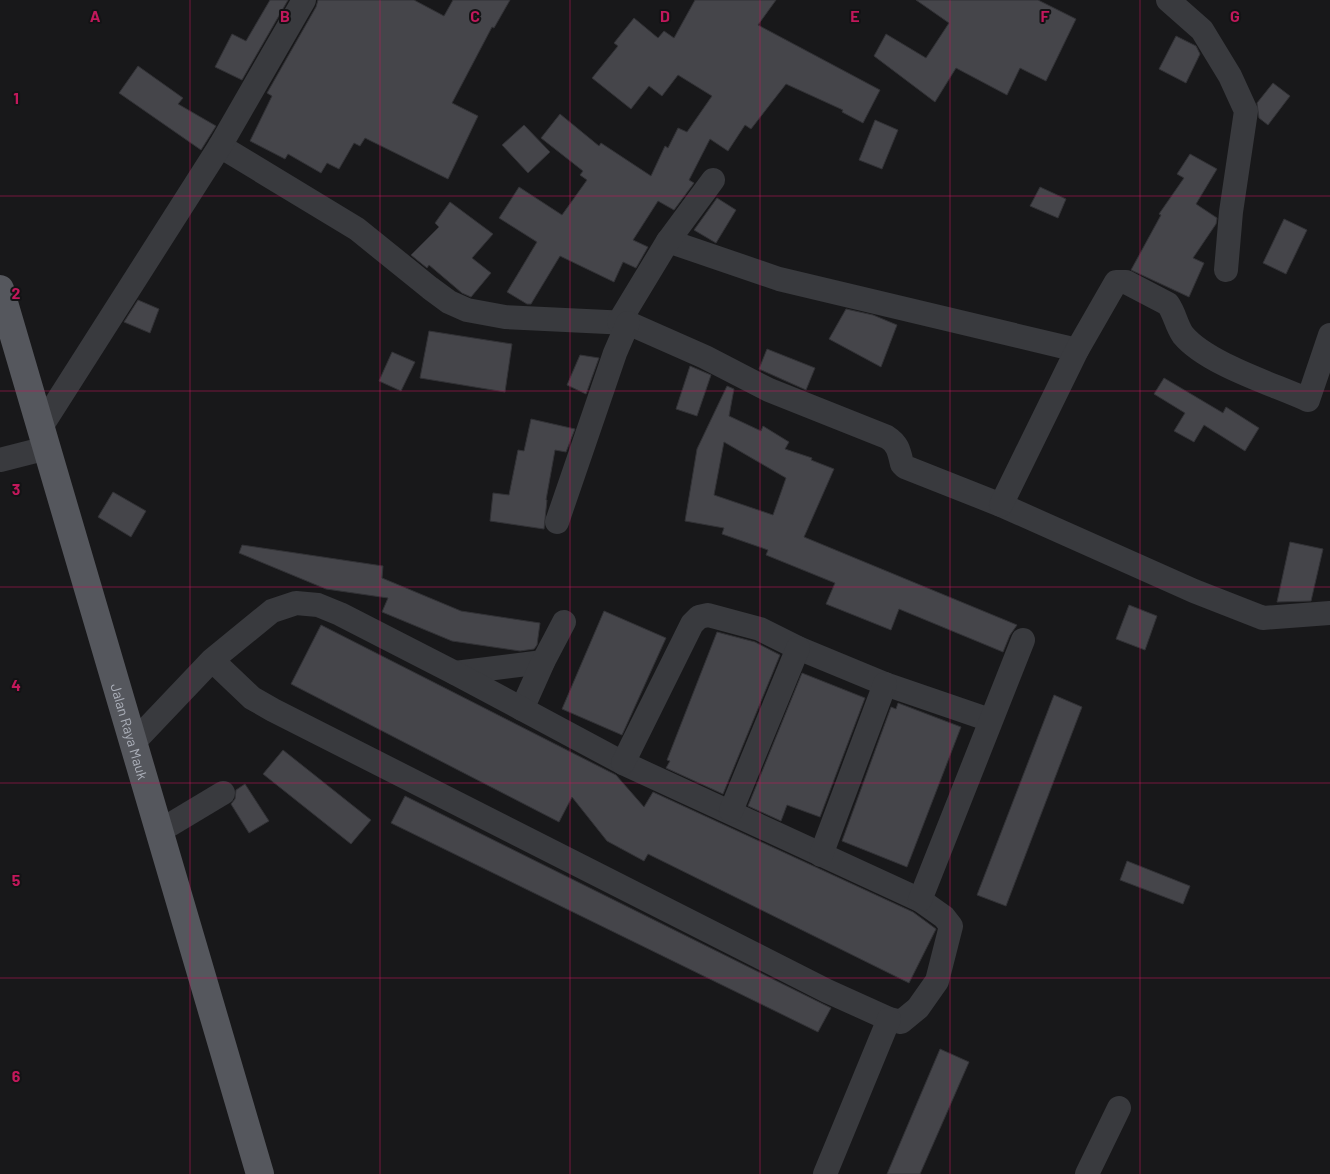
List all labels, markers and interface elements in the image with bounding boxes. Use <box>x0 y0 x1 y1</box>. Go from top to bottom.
text: A <box>90 6 101 25</box>
text: B <box>280 6 290 25</box>
text: C <box>470 6 480 25</box>
text: D <box>660 6 670 25</box>
text: E <box>850 6 860 25</box>
text: F <box>1041 6 1050 25</box>
text: G <box>1230 6 1240 25</box>
text: 1 <box>13 88 19 107</box>
text: 2 <box>12 283 21 302</box>
text: 3 <box>12 479 20 498</box>
text: 4 <box>11 675 21 694</box>
street label: Jalan Raya Mauk <box>108 681 152 781</box>
text: 5 <box>12 870 21 889</box>
text: 6 <box>12 1066 21 1085</box>

